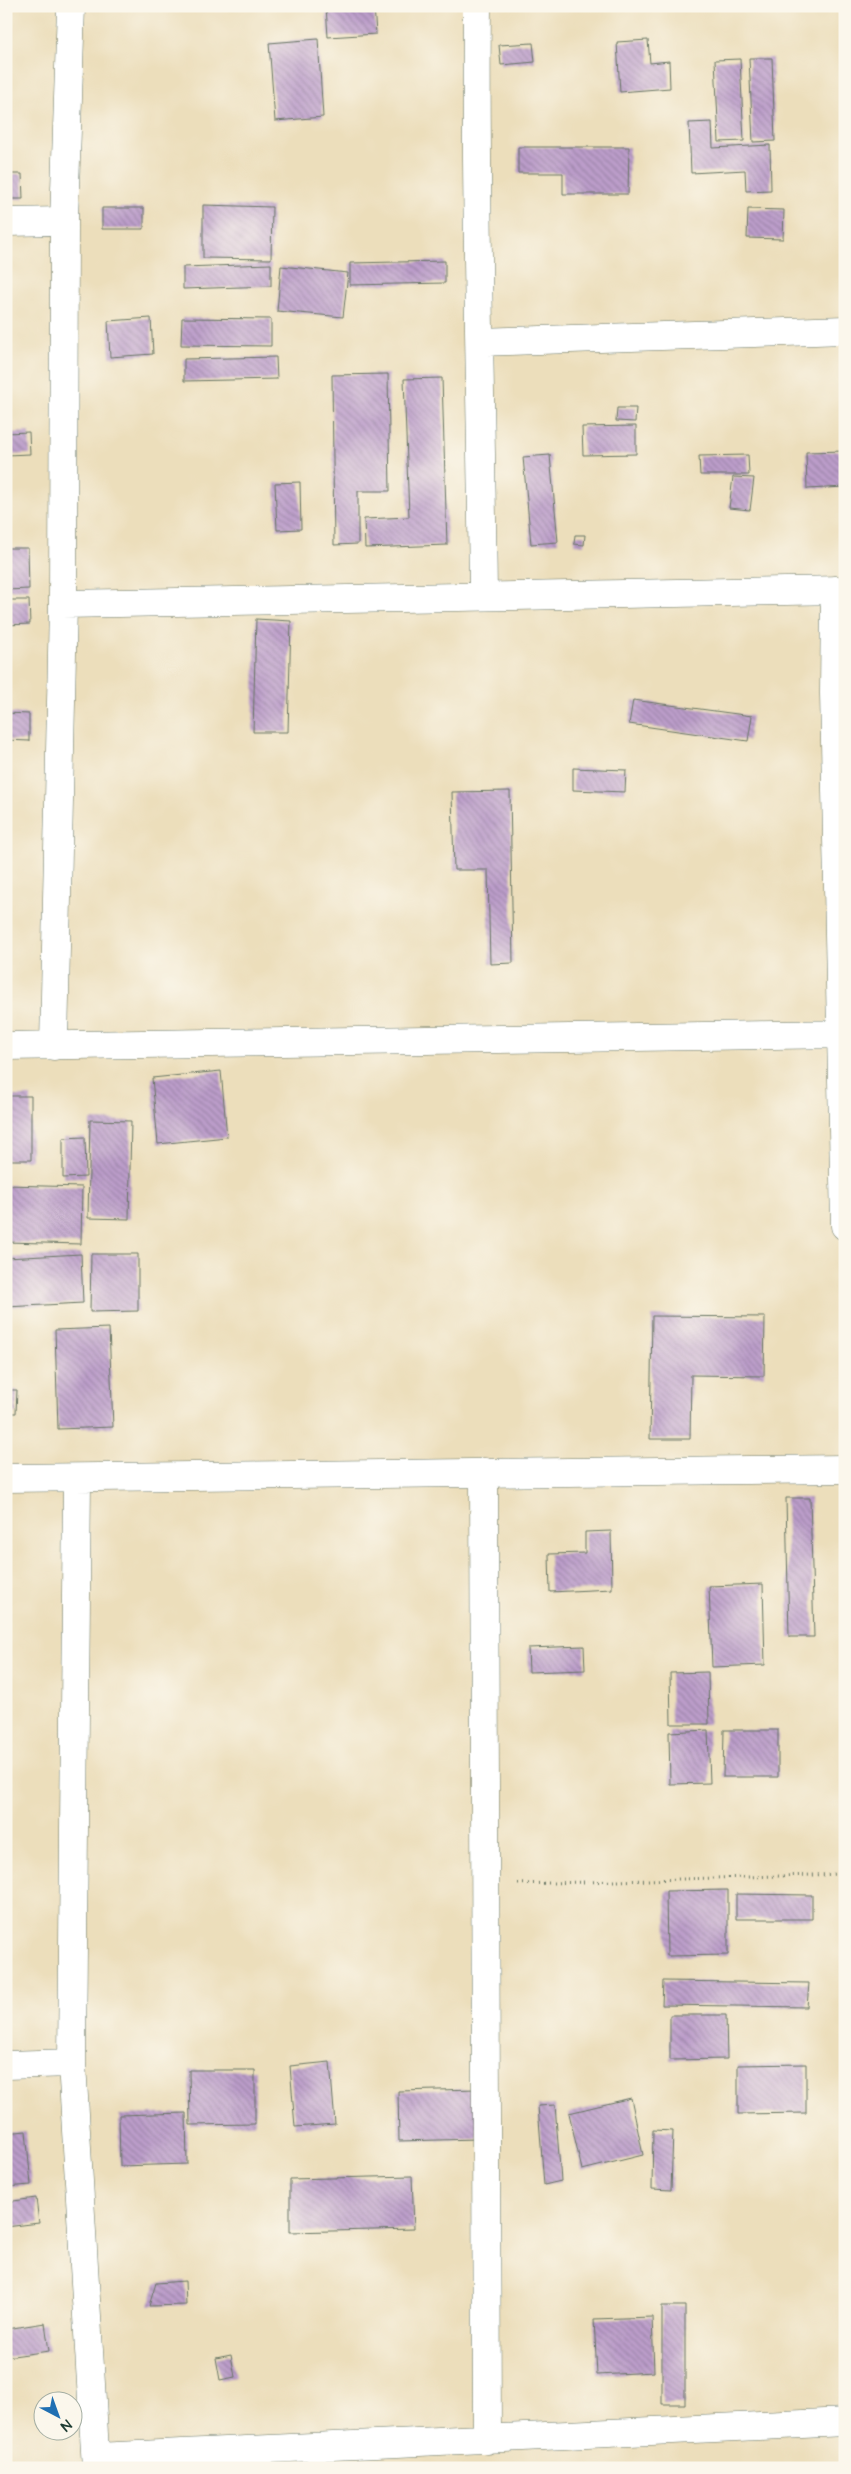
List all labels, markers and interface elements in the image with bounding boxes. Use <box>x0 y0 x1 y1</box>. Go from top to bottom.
north arrow <box>32 2392 82 2442</box>
text: N <box>56 2415 76 2436</box>

